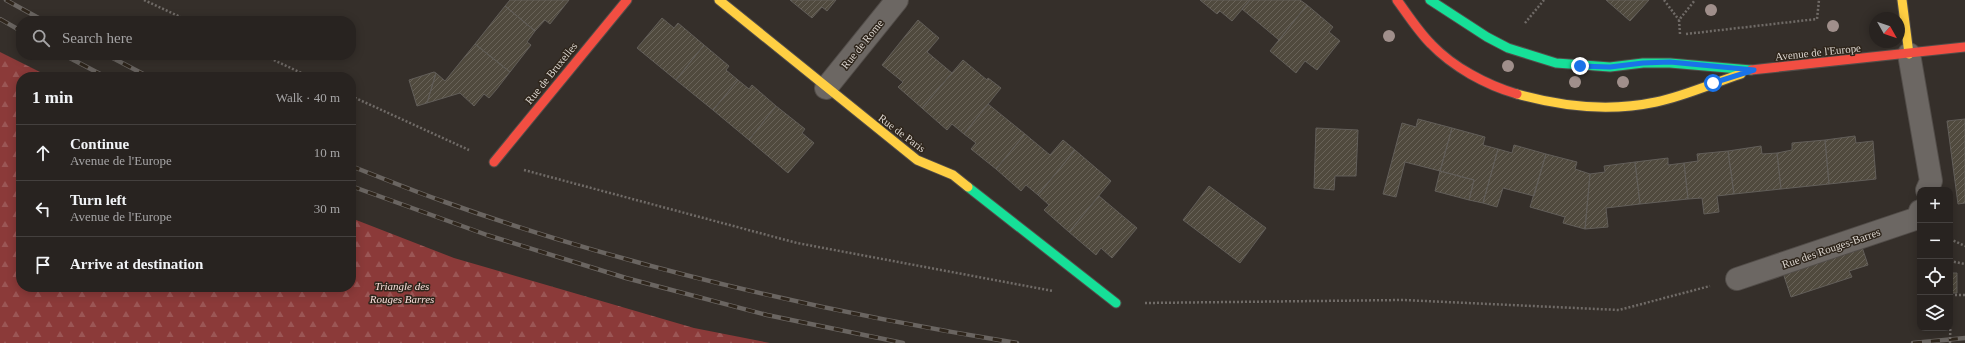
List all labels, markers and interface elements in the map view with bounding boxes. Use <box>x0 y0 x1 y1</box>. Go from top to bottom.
north arrow <box>1869 12 1905 48</box>
search box <box>16 16 356 60</box>
street label: Rue de Rome <box>838 17 886 71</box>
icon: search <box>30 27 52 49</box>
text: Search here <box>62 30 132 46</box>
street label: Rue de Bruxelles <box>522 40 580 106</box>
street label: Avenue de l'Europe <box>1775 42 1862 62</box>
route end <box>1571 57 1589 75</box>
route start <box>1704 74 1722 92</box>
text: 1 min <box>32 88 73 107</box>
text: Walk · 40 m <box>276 90 340 105</box>
street label: Rue de Paris <box>876 111 928 155</box>
text: Continue <box>70 136 129 152</box>
icon: ahead <box>32 142 54 164</box>
text: 10 m <box>314 145 340 160</box>
text: Avenue de l'Europe <box>70 153 172 168</box>
map controls <box>1917 187 1953 331</box>
button: + <box>1917 187 1953 223</box>
text: Turn left <box>70 192 127 208</box>
icon: left <box>32 198 54 220</box>
text: 30 m <box>314 201 340 216</box>
text: Avenue de l'Europe <box>70 209 172 224</box>
button: − <box>1917 223 1953 259</box>
street label: Rue des Rouges-Barres <box>1780 226 1882 270</box>
icon: arrive <box>32 254 54 276</box>
text: Arrive at destination <box>70 256 203 272</box>
button: locate <box>1917 259 1953 295</box>
park label: Triangle des Rouges Barres <box>369 280 434 305</box>
button: layers <box>1917 295 1953 331</box>

